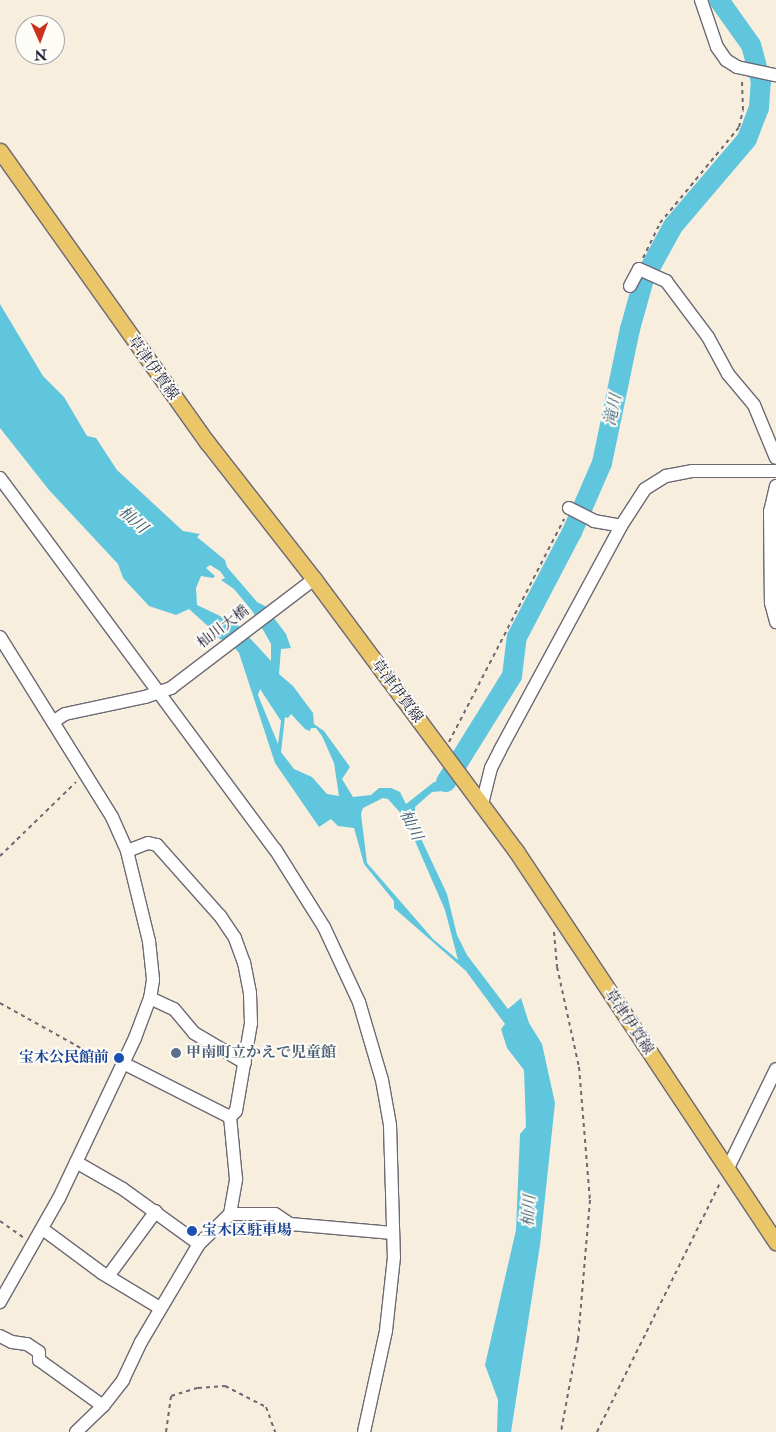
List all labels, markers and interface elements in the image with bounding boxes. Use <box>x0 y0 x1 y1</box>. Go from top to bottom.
north arrow <box>15 15 65 65</box>
text: N <box>34 46 47 63</box>
street label: 草津伊賀線 <box>124 332 182 404</box>
water label: 滝川 <box>600 392 626 428</box>
water label: 杣川 <box>115 502 151 538</box>
street label: 杣川大橋 <box>194 602 252 652</box>
street label: 草津伊賀線 <box>367 656 427 726</box>
water label: 杣川 <box>395 806 427 844</box>
street label: 草津伊賀線 <box>601 986 657 1058</box>
place label: 甲南町立かえで児童館 <box>186 1044 336 1062</box>
marker: 甲南町立かえで児童館 <box>170 1047 182 1059</box>
place label: 宝木公民館前 <box>19 1049 109 1067</box>
marker: 宝木公民館前 <box>113 1052 125 1064</box>
water label: 杣川 <box>518 1194 540 1228</box>
place label: 宝木区駐車場 <box>202 1222 292 1240</box>
marker: 宝木区駐車場 <box>186 1225 198 1237</box>

